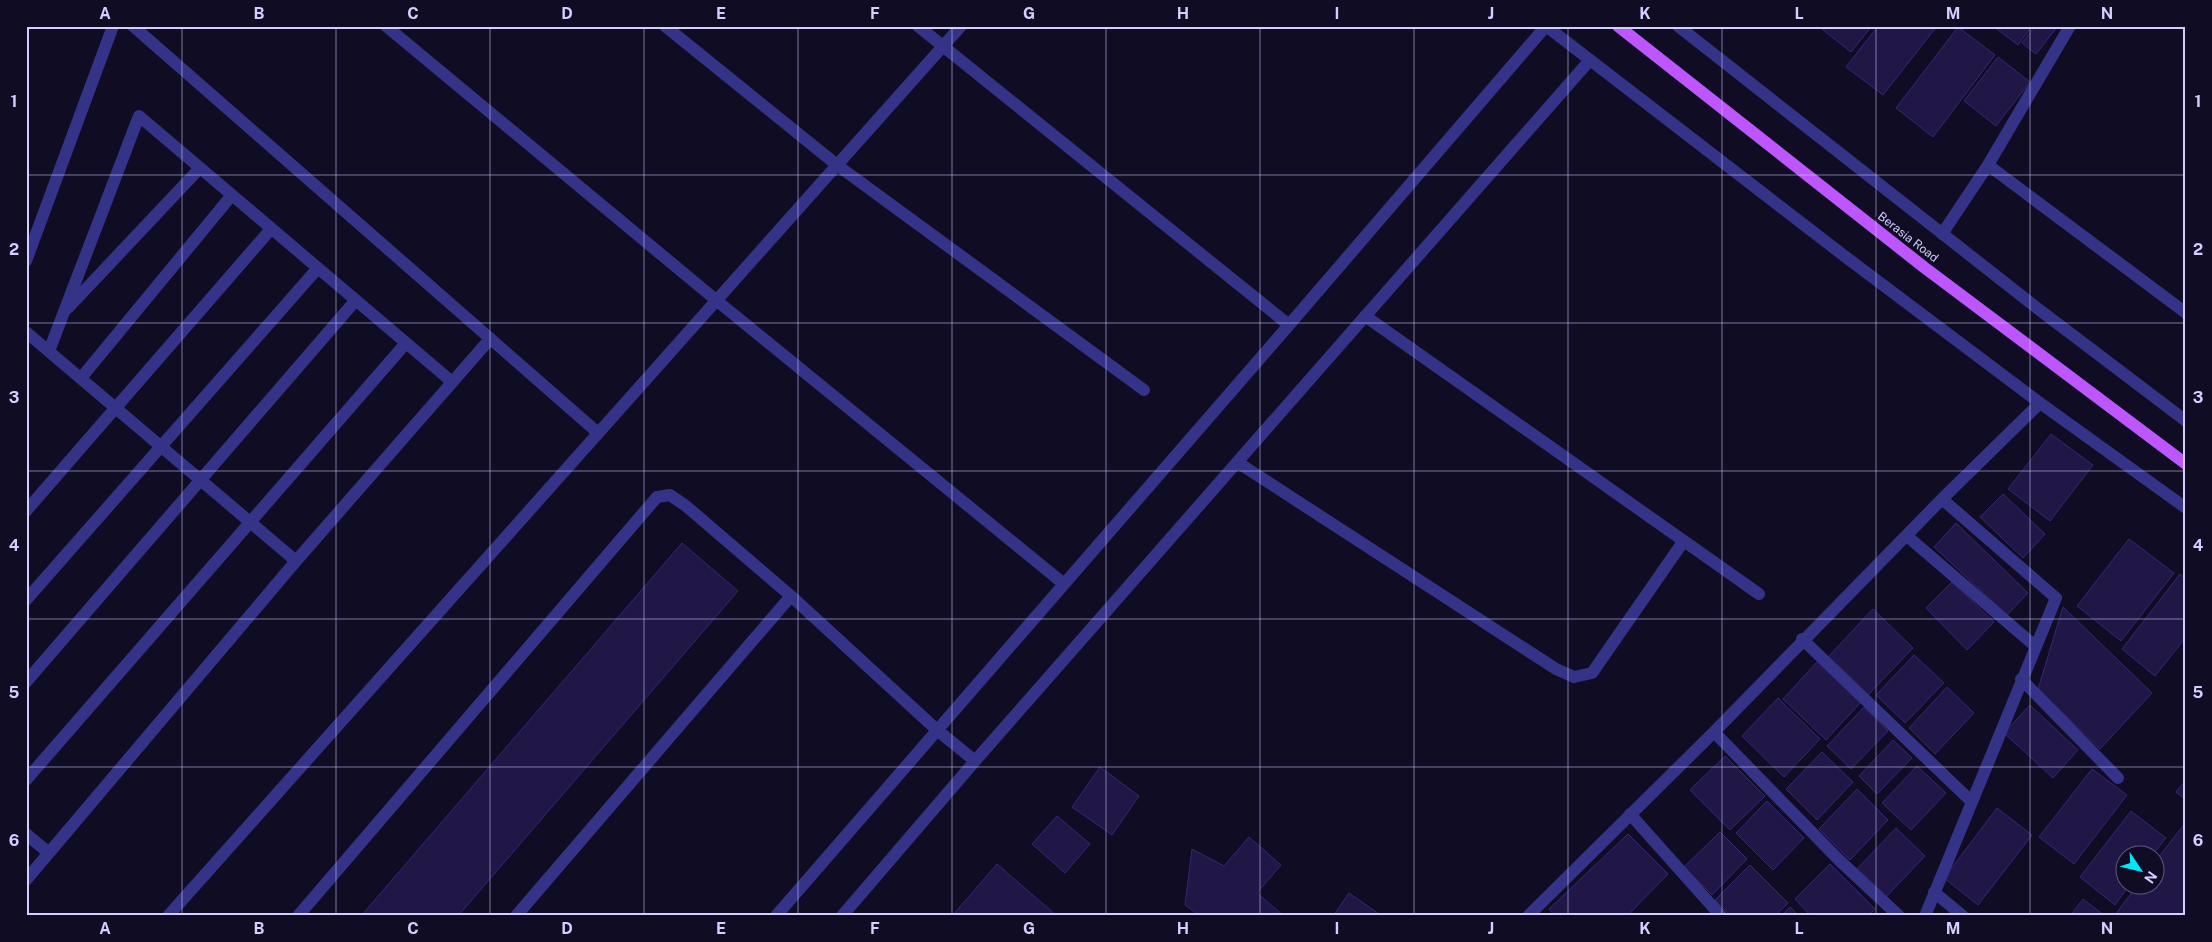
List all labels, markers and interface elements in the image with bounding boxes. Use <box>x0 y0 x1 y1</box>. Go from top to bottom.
text: A <box>99 4 111 23</box>
text: B <box>254 4 265 23</box>
text: C <box>407 4 419 23</box>
text: D <box>561 4 573 23</box>
text: E <box>716 4 726 23</box>
text: F <box>870 4 880 23</box>
text: G <box>1023 4 1035 23</box>
text: H <box>1177 4 1189 23</box>
text: I <box>1335 4 1339 23</box>
text: J <box>1488 4 1494 23</box>
text: K <box>1639 4 1651 23</box>
text: L <box>1794 4 1804 23</box>
text: M <box>1946 4 1960 23</box>
text: N <box>2101 4 2113 23</box>
text: 1 <box>11 92 17 111</box>
text: 1 <box>2195 92 2201 111</box>
street label: Berasia Road <box>1875 209 1941 265</box>
text: 2 <box>9 240 19 259</box>
text: 2 <box>2193 240 2203 259</box>
text: 3 <box>9 388 19 407</box>
text: 3 <box>2193 388 2203 407</box>
text: 4 <box>9 536 20 555</box>
text: 4 <box>2193 536 2204 555</box>
text: 5 <box>9 683 20 702</box>
text: 5 <box>2193 683 2204 702</box>
text: 6 <box>9 831 19 850</box>
text: 6 <box>2193 831 2203 850</box>
north arrow <box>2114 844 2164 894</box>
text: N <box>2141 868 2160 887</box>
text: A <box>99 919 111 938</box>
text: B <box>254 919 265 938</box>
text: C <box>407 919 419 938</box>
text: D <box>561 919 573 938</box>
text: E <box>716 919 726 938</box>
text: F <box>870 919 880 938</box>
text: G <box>1023 919 1035 938</box>
text: H <box>1177 919 1189 938</box>
text: I <box>1335 919 1339 938</box>
text: J <box>1488 919 1494 938</box>
text: K <box>1639 919 1651 938</box>
text: L <box>1794 919 1804 938</box>
text: M <box>1946 919 1960 938</box>
text: N <box>2101 919 2113 938</box>

